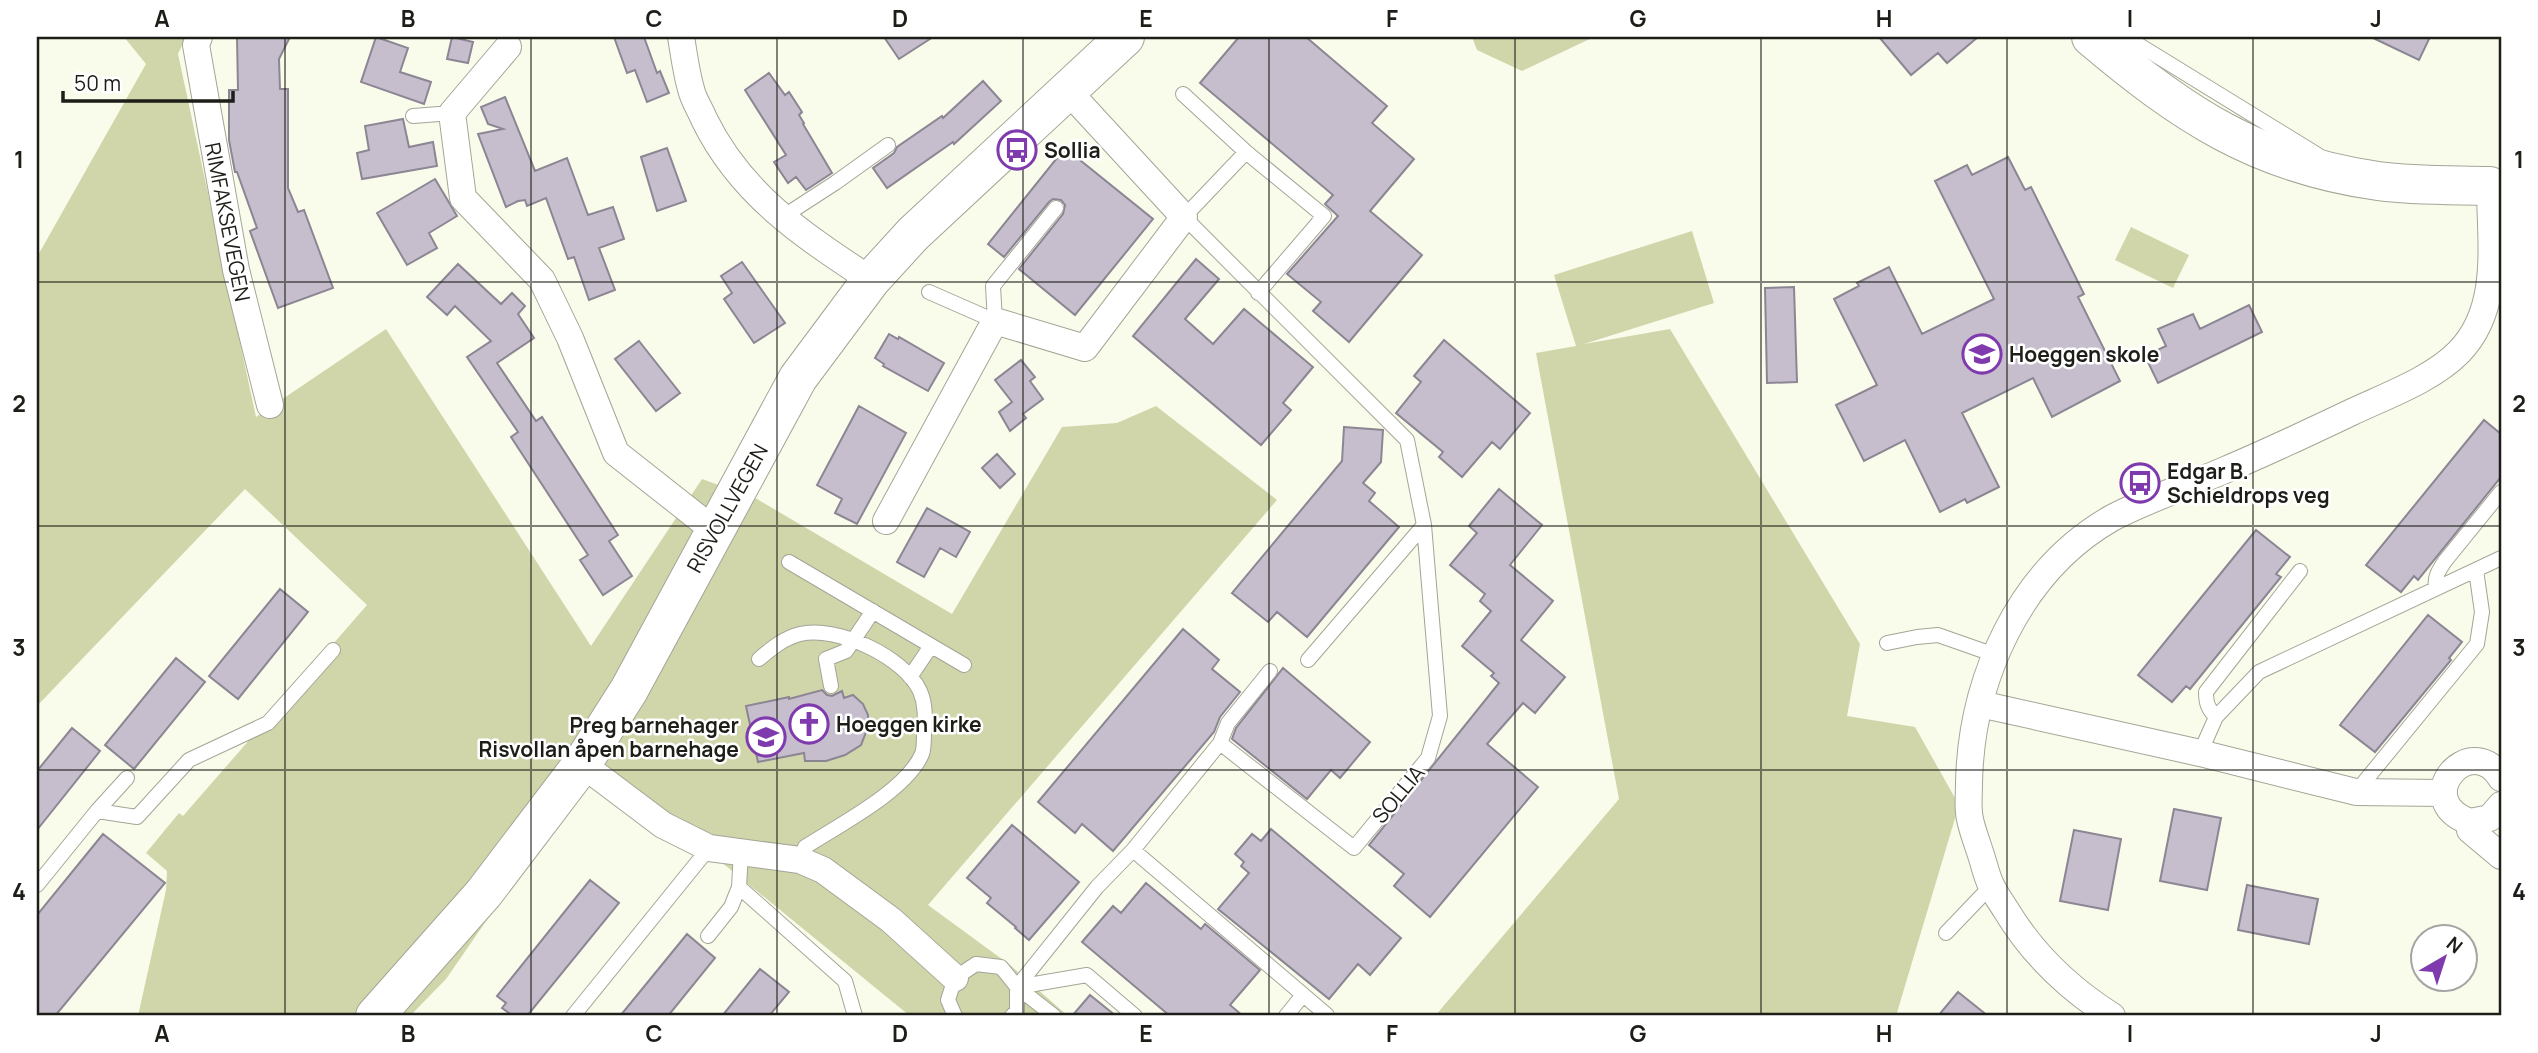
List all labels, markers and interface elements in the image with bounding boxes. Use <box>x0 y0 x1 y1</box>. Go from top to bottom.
text: A <box>154 2 170 34</box>
text: B <box>401 2 415 34</box>
text: C <box>646 2 663 34</box>
text: D <box>892 2 908 34</box>
text: E <box>1139 2 1153 34</box>
text: F <box>1386 2 1398 34</box>
text: G <box>1630 2 1647 34</box>
text: H <box>1876 2 1892 34</box>
text: I <box>2127 2 2133 34</box>
text: J <box>2370 2 2382 34</box>
scale bar <box>63 60 233 104</box>
text: 50 m <box>74 69 121 97</box>
bus stop icon: Sollia <box>996 129 1038 171</box>
place label: Sollia <box>1044 136 1101 164</box>
street label: RIMFAKSEVEGEN <box>199 140 257 304</box>
text: 1 <box>14 143 24 175</box>
text: 1 <box>2514 143 2524 175</box>
school or university icon: Hoeggen skole <box>1961 333 2003 375</box>
place label: Hoeggen skole <box>2009 340 2159 368</box>
text: 2 <box>12 387 26 419</box>
text: 2 <box>2512 387 2526 419</box>
street label: RISVOLLVEGEN <box>680 439 774 577</box>
place label: Edgar B. Schieldrops veg <box>2167 457 2330 509</box>
bus stop icon: Edgar B. Schieldrops veg <box>2119 462 2161 504</box>
text: 3 <box>12 631 26 663</box>
text: 3 <box>2512 631 2526 663</box>
church icon: Hoeggen kirke <box>788 703 830 745</box>
place label: Hoeggen kirke <box>836 710 982 738</box>
place label: Preg barnehager Risvollan åpen barnehage <box>478 711 739 763</box>
school or university icon: Preg barnehager Risvollan åpen barnehage <box>745 716 787 758</box>
street label: SOLLIA <box>1365 759 1431 829</box>
text: 4 <box>12 875 26 907</box>
text: 4 <box>2512 875 2526 907</box>
north arrow <box>2408 923 2478 993</box>
text: N <box>2441 930 2468 959</box>
text: A <box>154 1017 170 1049</box>
text: B <box>401 1017 415 1049</box>
text: C <box>646 1017 663 1049</box>
text: D <box>892 1017 908 1049</box>
text: E <box>1139 1017 1153 1049</box>
text: F <box>1386 1017 1398 1049</box>
text: G <box>1630 1017 1647 1049</box>
text: H <box>1876 1017 1892 1049</box>
text: I <box>2127 1017 2133 1049</box>
text: J <box>2370 1017 2382 1049</box>

